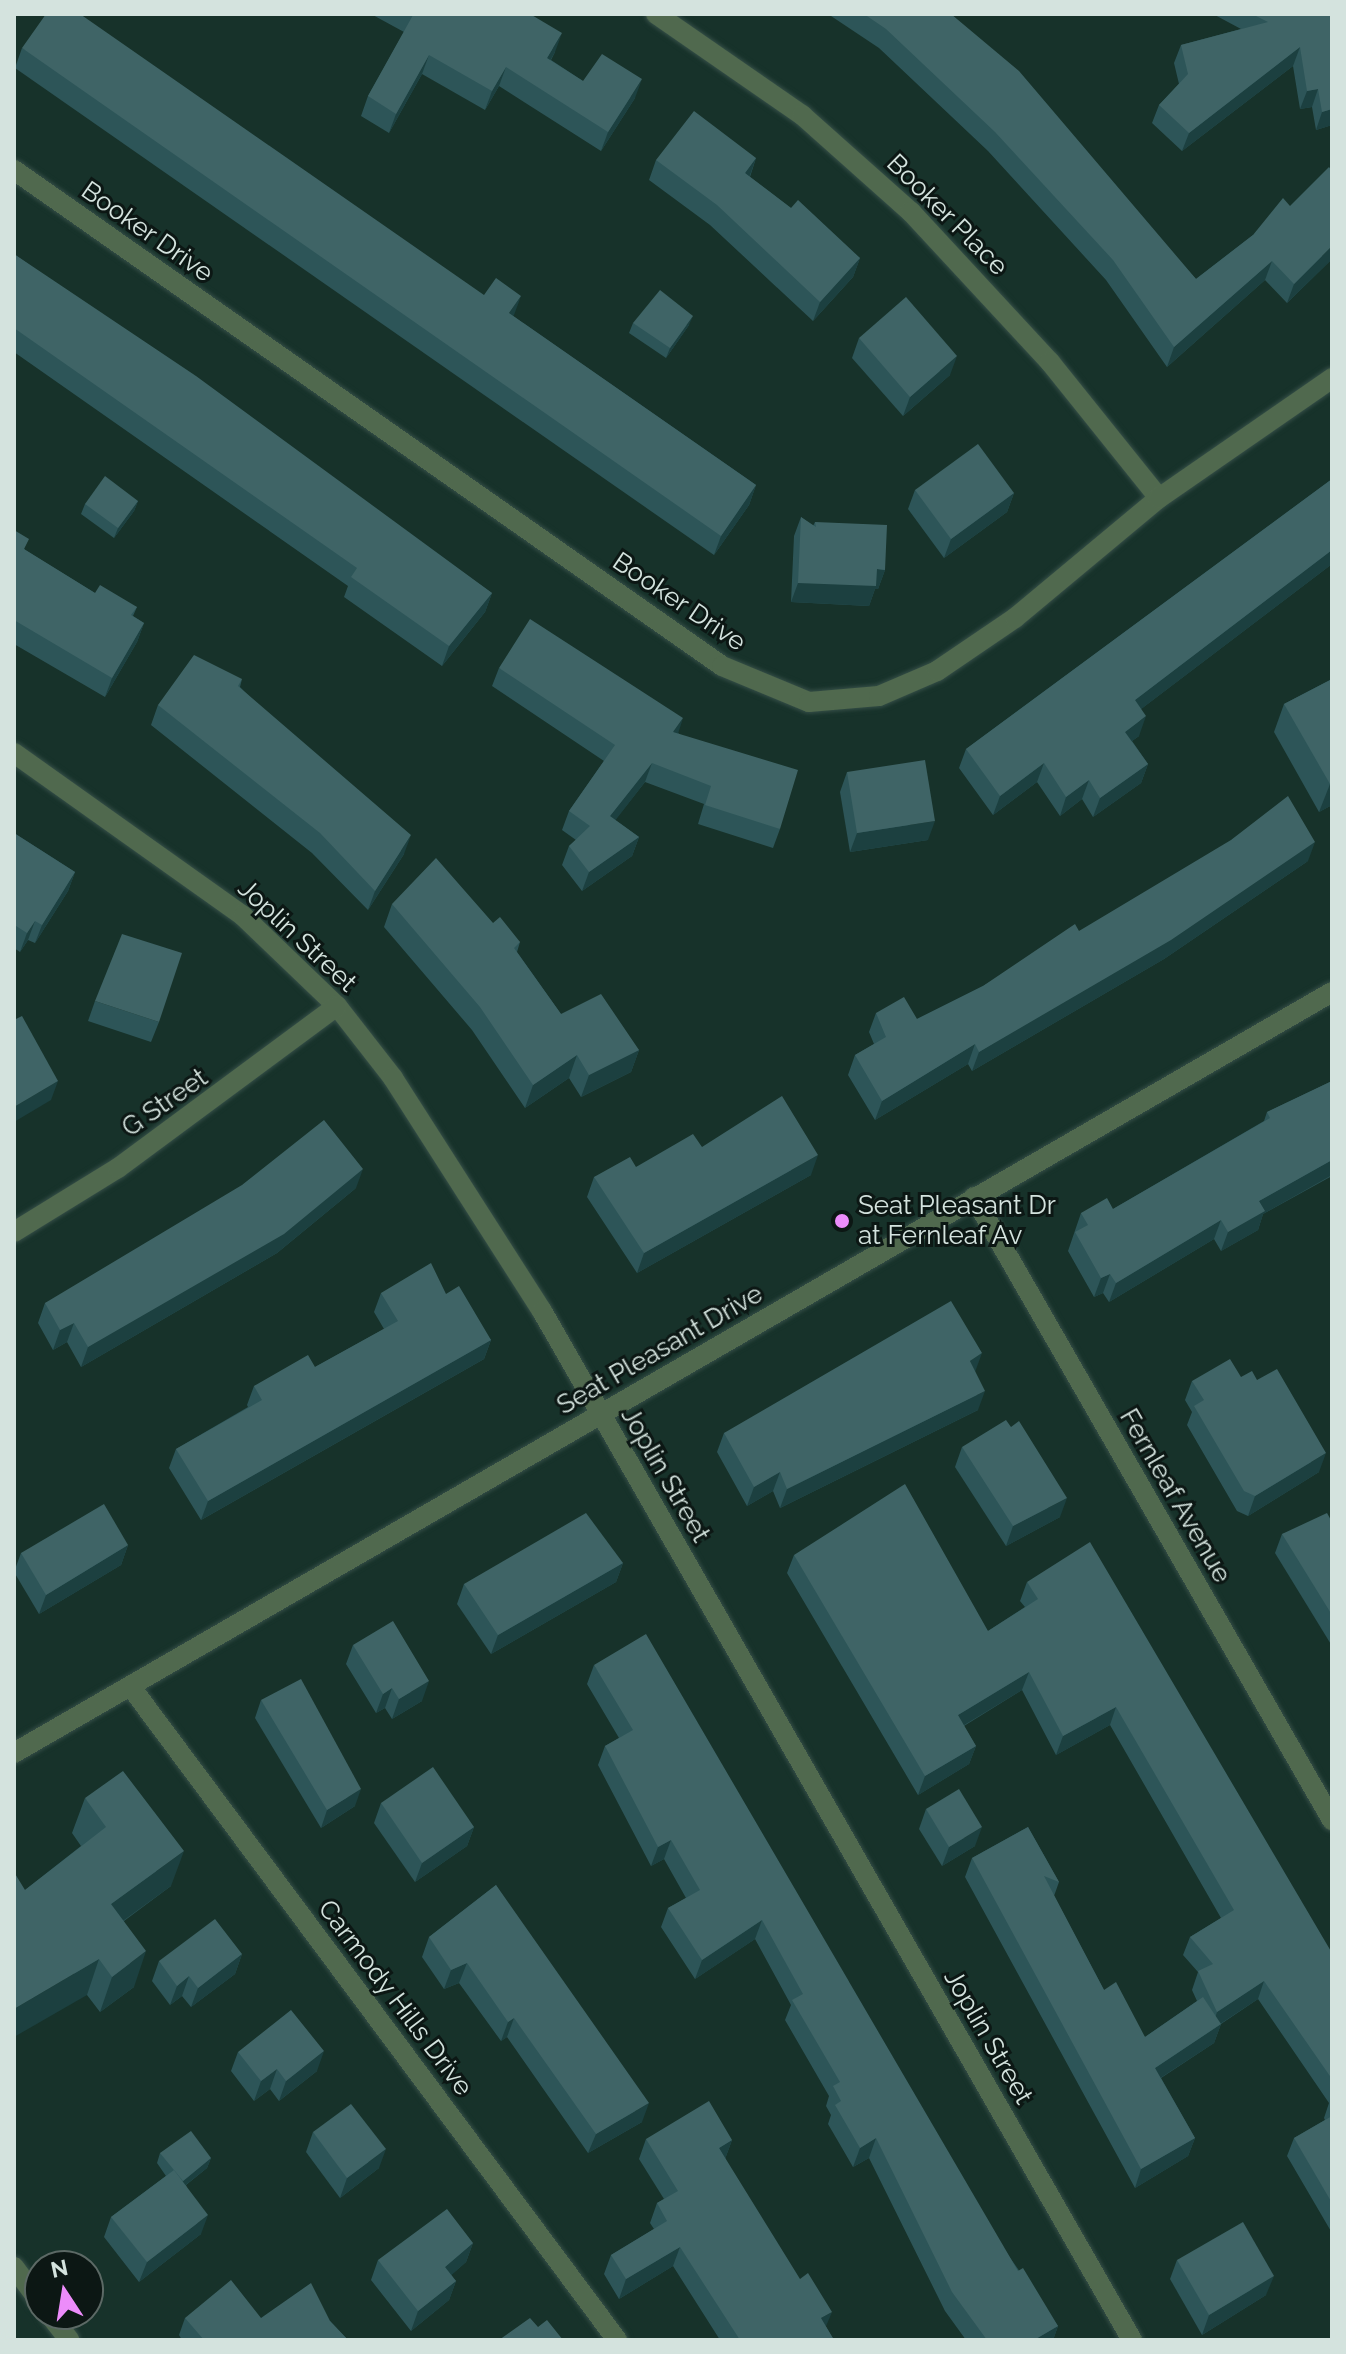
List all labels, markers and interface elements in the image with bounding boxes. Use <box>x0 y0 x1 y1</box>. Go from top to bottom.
street label: Booker Place <box>880 148 1014 282</box>
street label: Booker Drive <box>75 175 219 289</box>
street label: Booker Drive <box>606 546 752 658</box>
street label: Joplin Street <box>231 873 363 999</box>
street label: G Street <box>116 1062 214 1144</box>
place label: Seat Pleasant Dr at Fernleaf Av <box>858 1190 1056 1252</box>
marker: Seat Pleasant Dr at Fernleaf Av <box>833 1212 851 1230</box>
street label: Seat Pleasant Drive <box>552 1278 768 1422</box>
street label: Joplin Street <box>614 1402 716 1548</box>
street label: Fernleaf Avenue <box>1112 1403 1238 1589</box>
street label: Carmody Hills Drive <box>311 1894 479 2102</box>
street label: Joplin Street <box>937 1964 1039 2110</box>
north arrow <box>24 2250 104 2330</box>
text: N <box>49 2254 70 2283</box>

